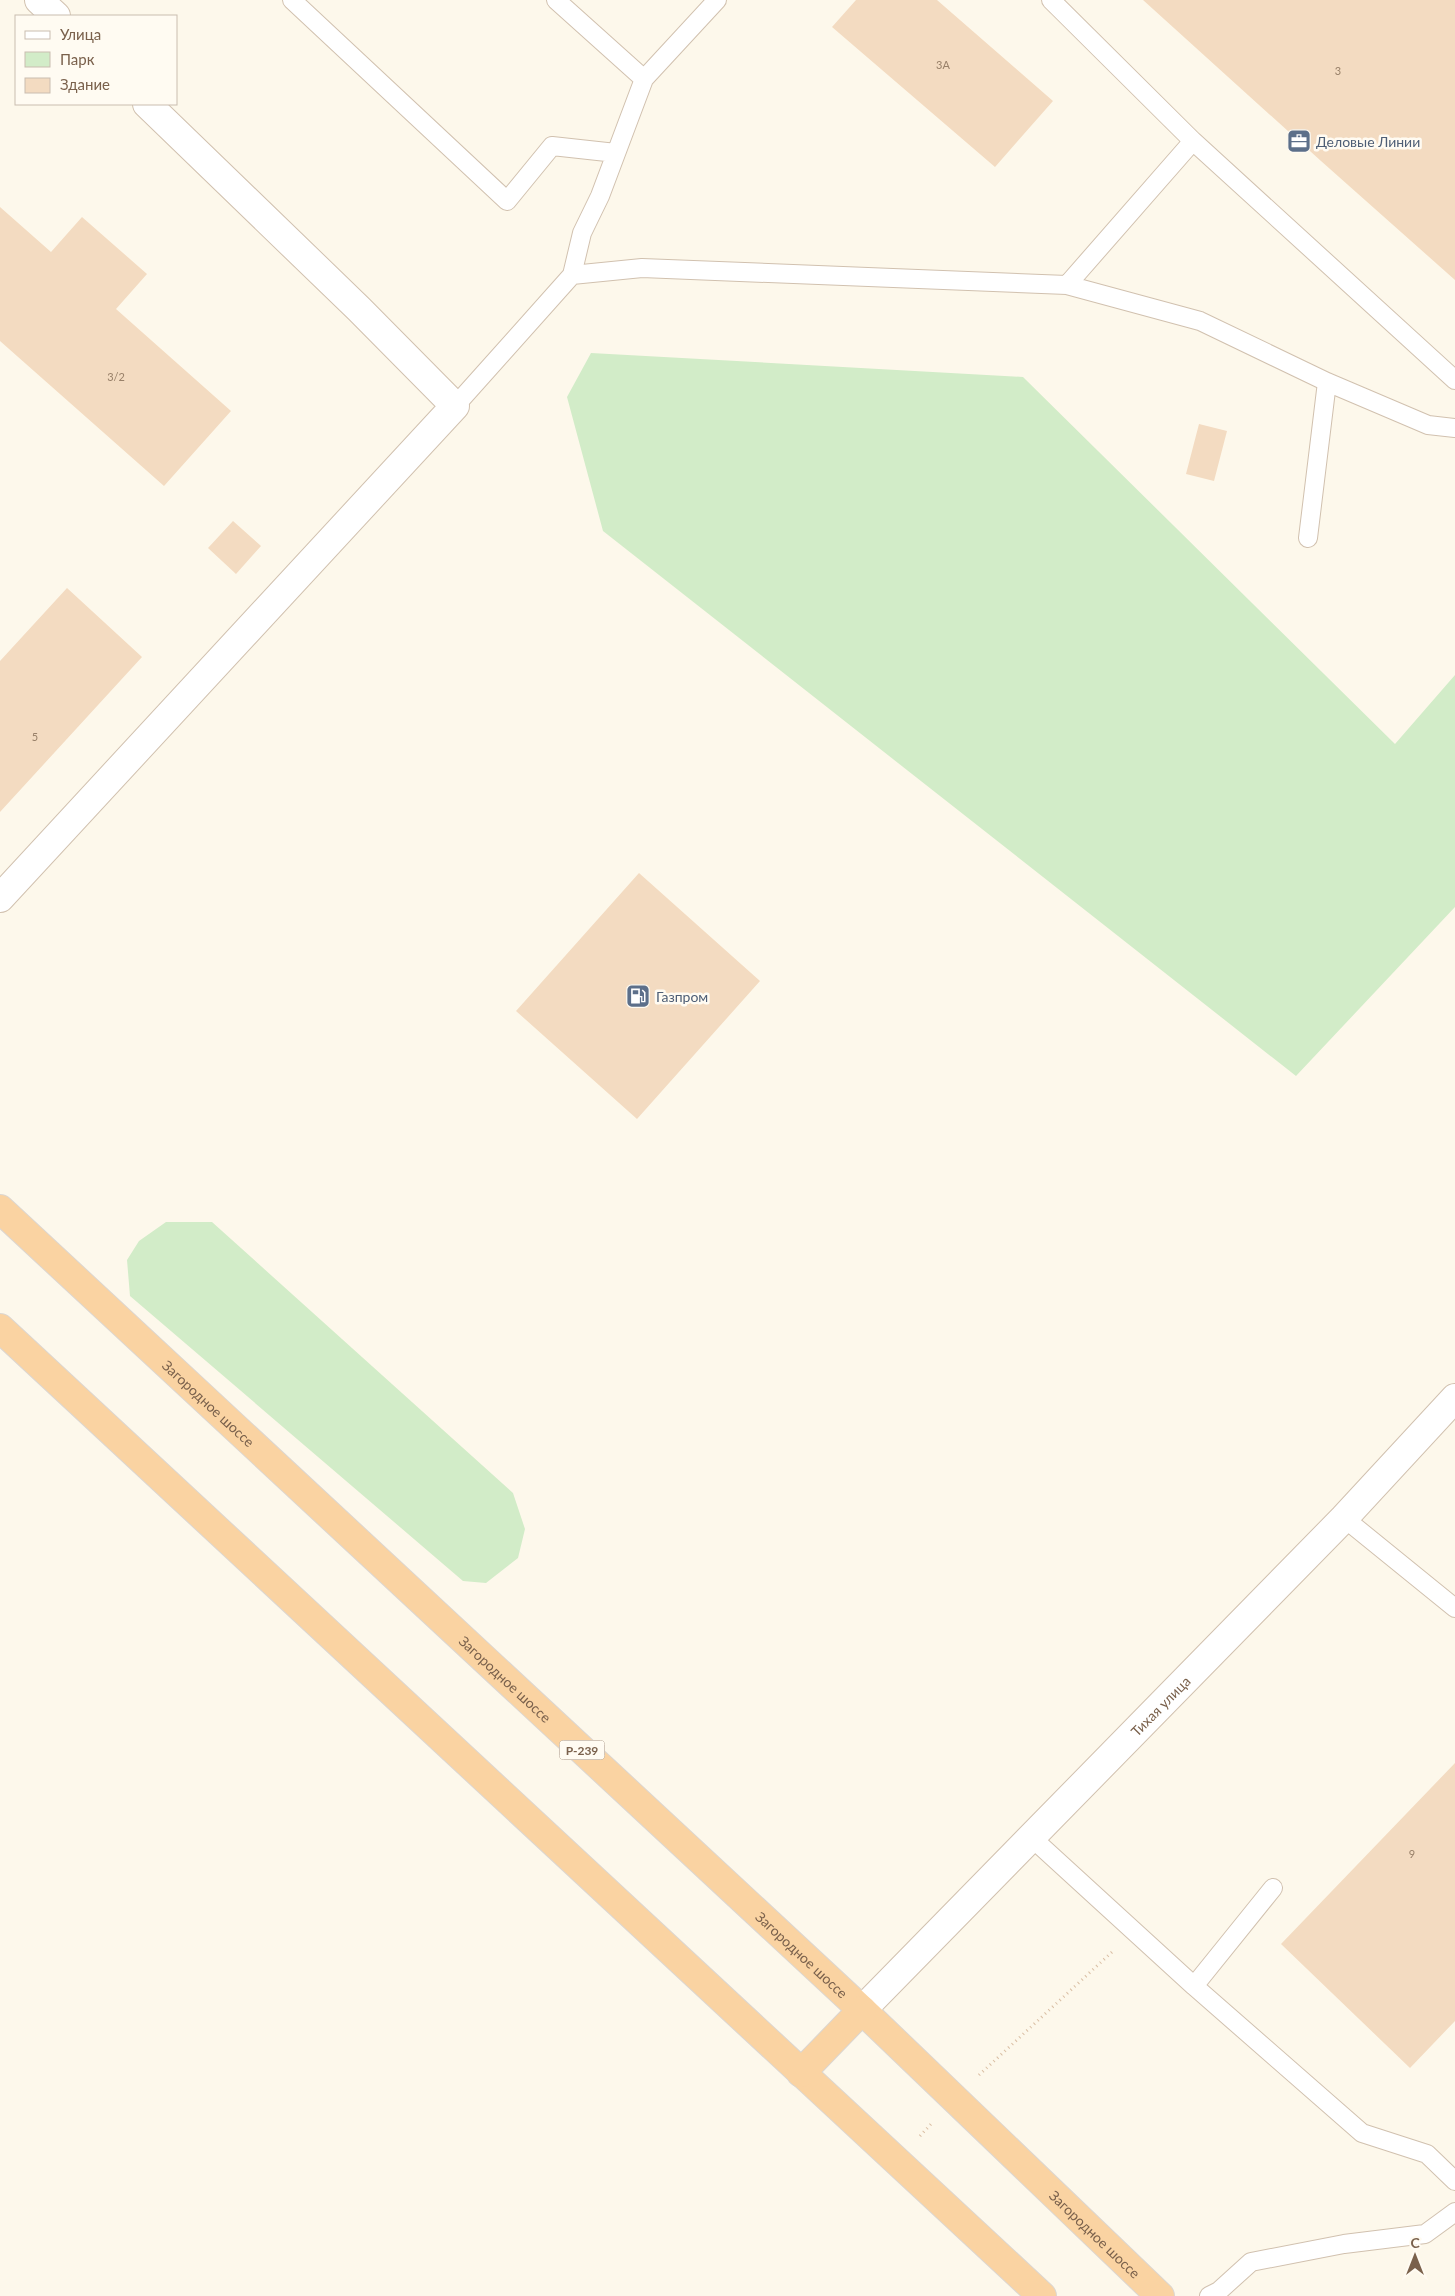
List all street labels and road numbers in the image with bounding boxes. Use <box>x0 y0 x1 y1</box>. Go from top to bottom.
street label: Загородное шоссе <box>159 1356 258 1450</box>
street label: Загородное шоссе <box>456 1632 555 1726</box>
street label: Тихая улица <box>1127 1672 1193 1739</box>
road number: Р-239 <box>560 1740 604 1760</box>
street label: Загородное шоссе <box>753 1908 852 2001</box>
street label: Загородное шоссе <box>1046 2186 1144 2281</box>

